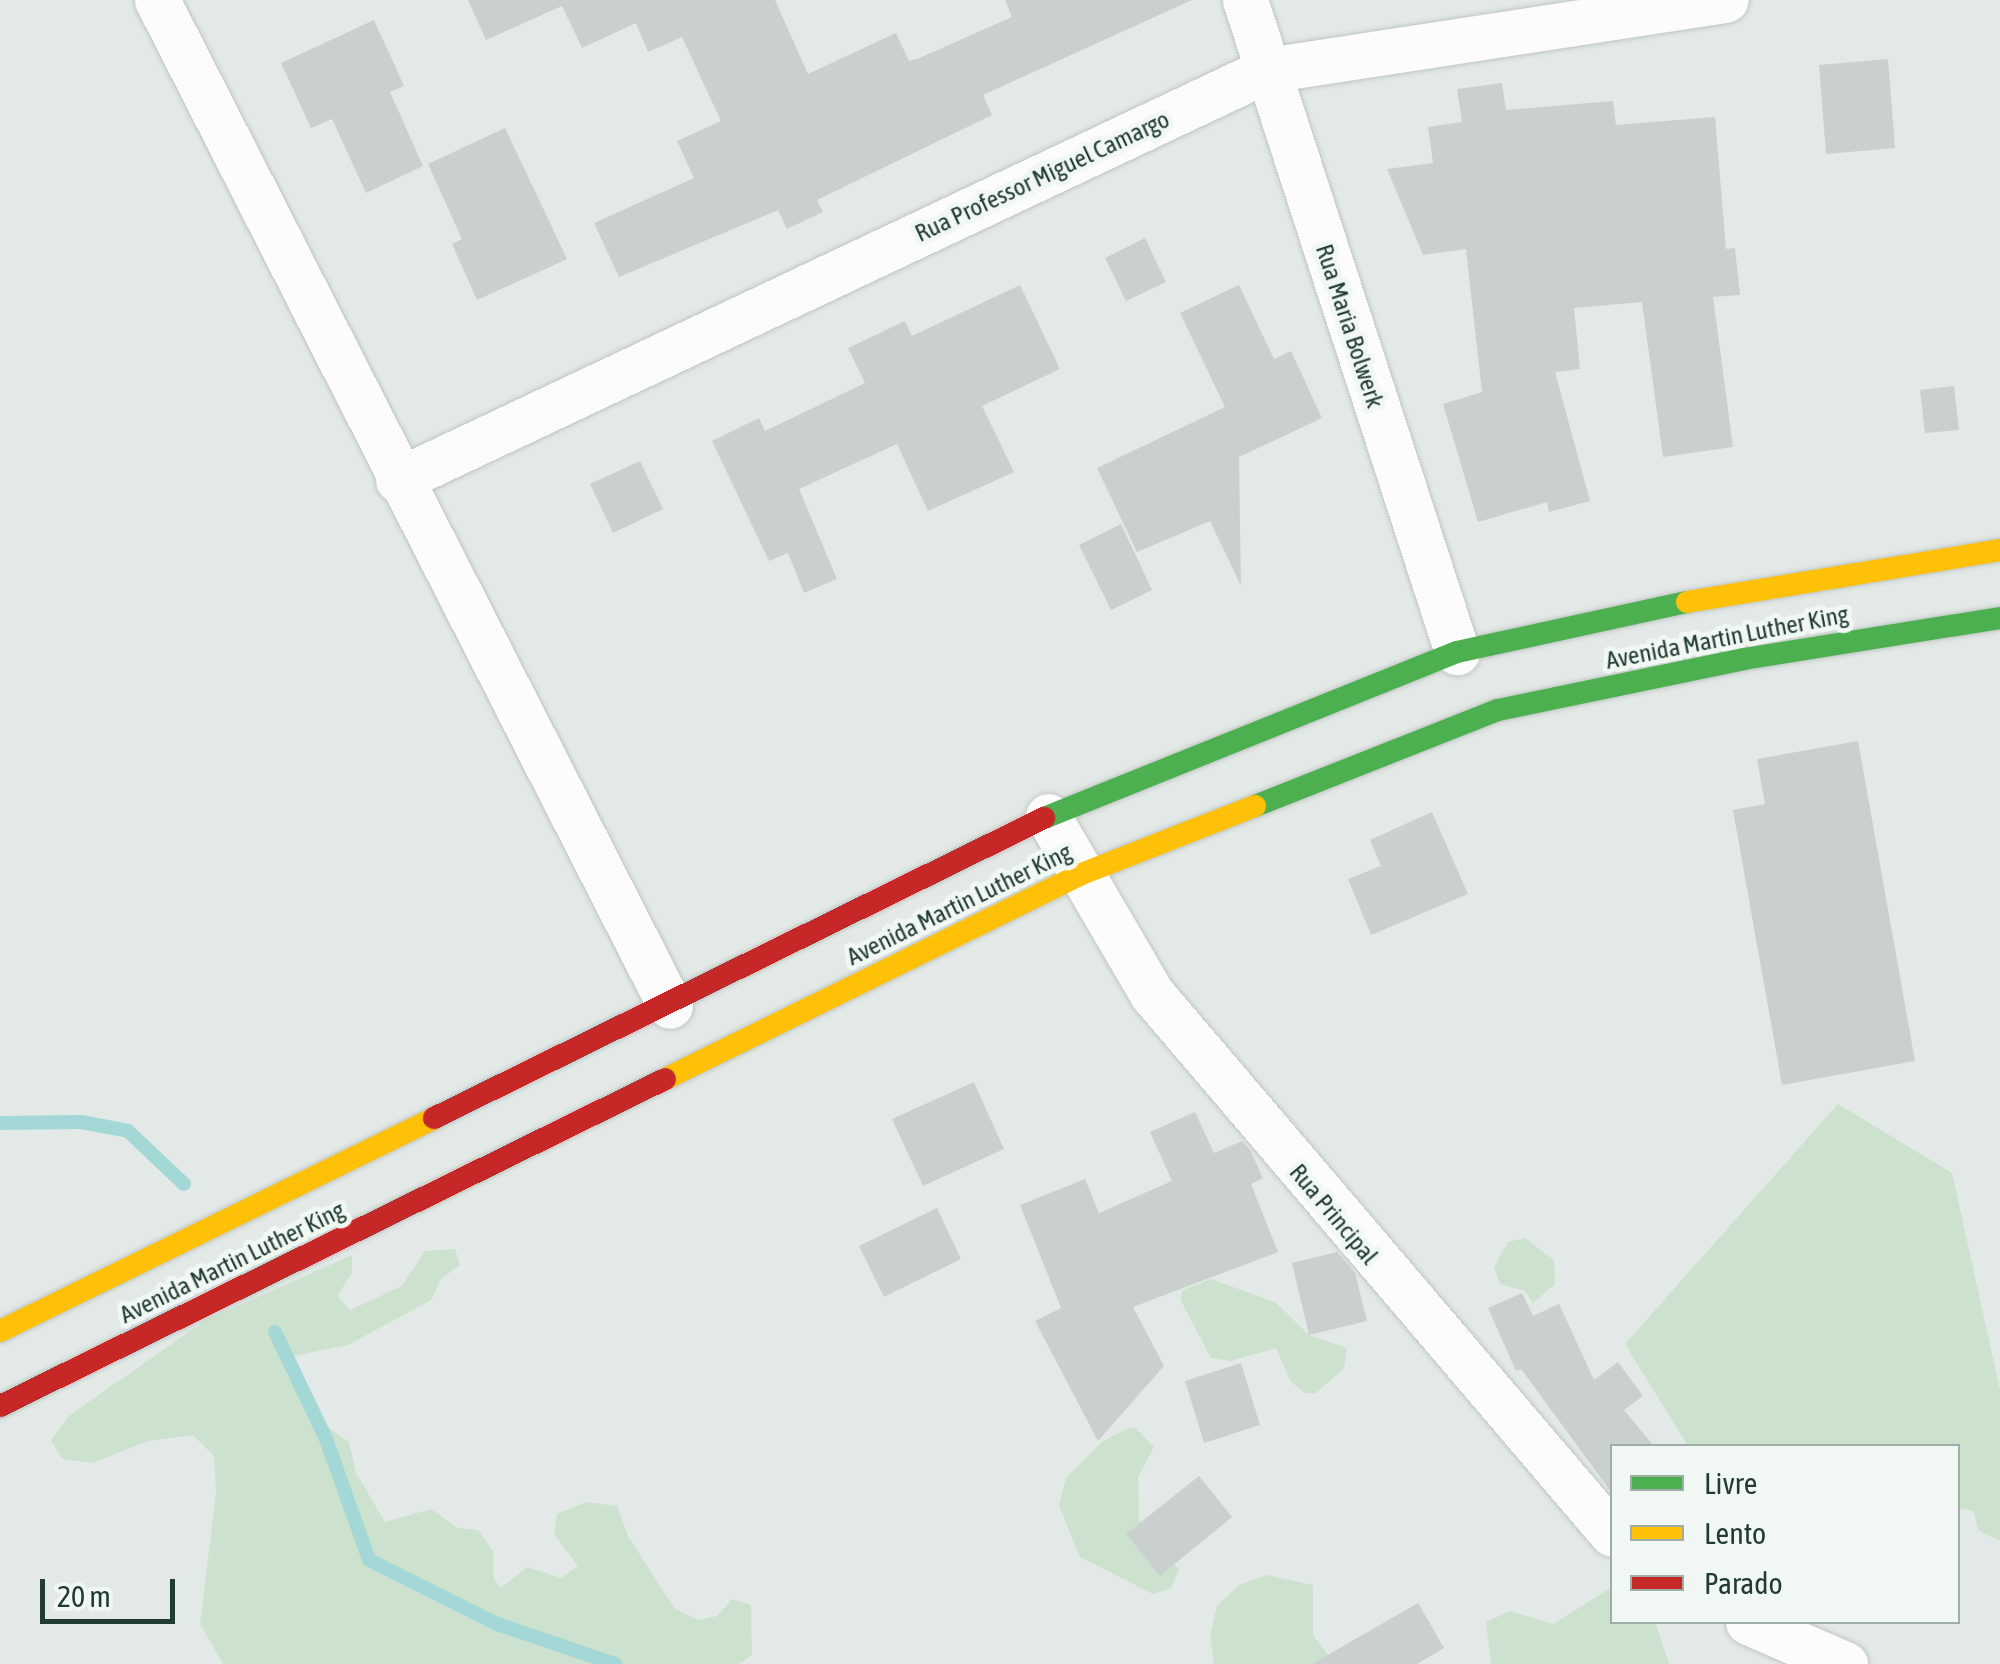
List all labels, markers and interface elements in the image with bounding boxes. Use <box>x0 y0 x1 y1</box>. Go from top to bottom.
street label: Rua Professor Miguel Camargo <box>910 104 1174 248</box>
street label: Rua Maria Bolwerk <box>1309 240 1391 412</box>
street label: Avenida Martin Luther King <box>1603 599 1851 675</box>
street label: Avenida Martin Luther King <box>842 836 1076 972</box>
street label: Rua Principal <box>1283 1158 1385 1270</box>
street label: Avenida Martin Luther King <box>115 1194 349 1330</box>
legend <box>1610 1444 1960 1624</box>
text: Livre <box>1704 1466 1757 1500</box>
text: Lento <box>1704 1516 1766 1550</box>
scale bar <box>45 1559 180 1621</box>
text: Parado <box>1704 1566 1783 1600</box>
text: 20 m <box>57 1579 111 1613</box>

